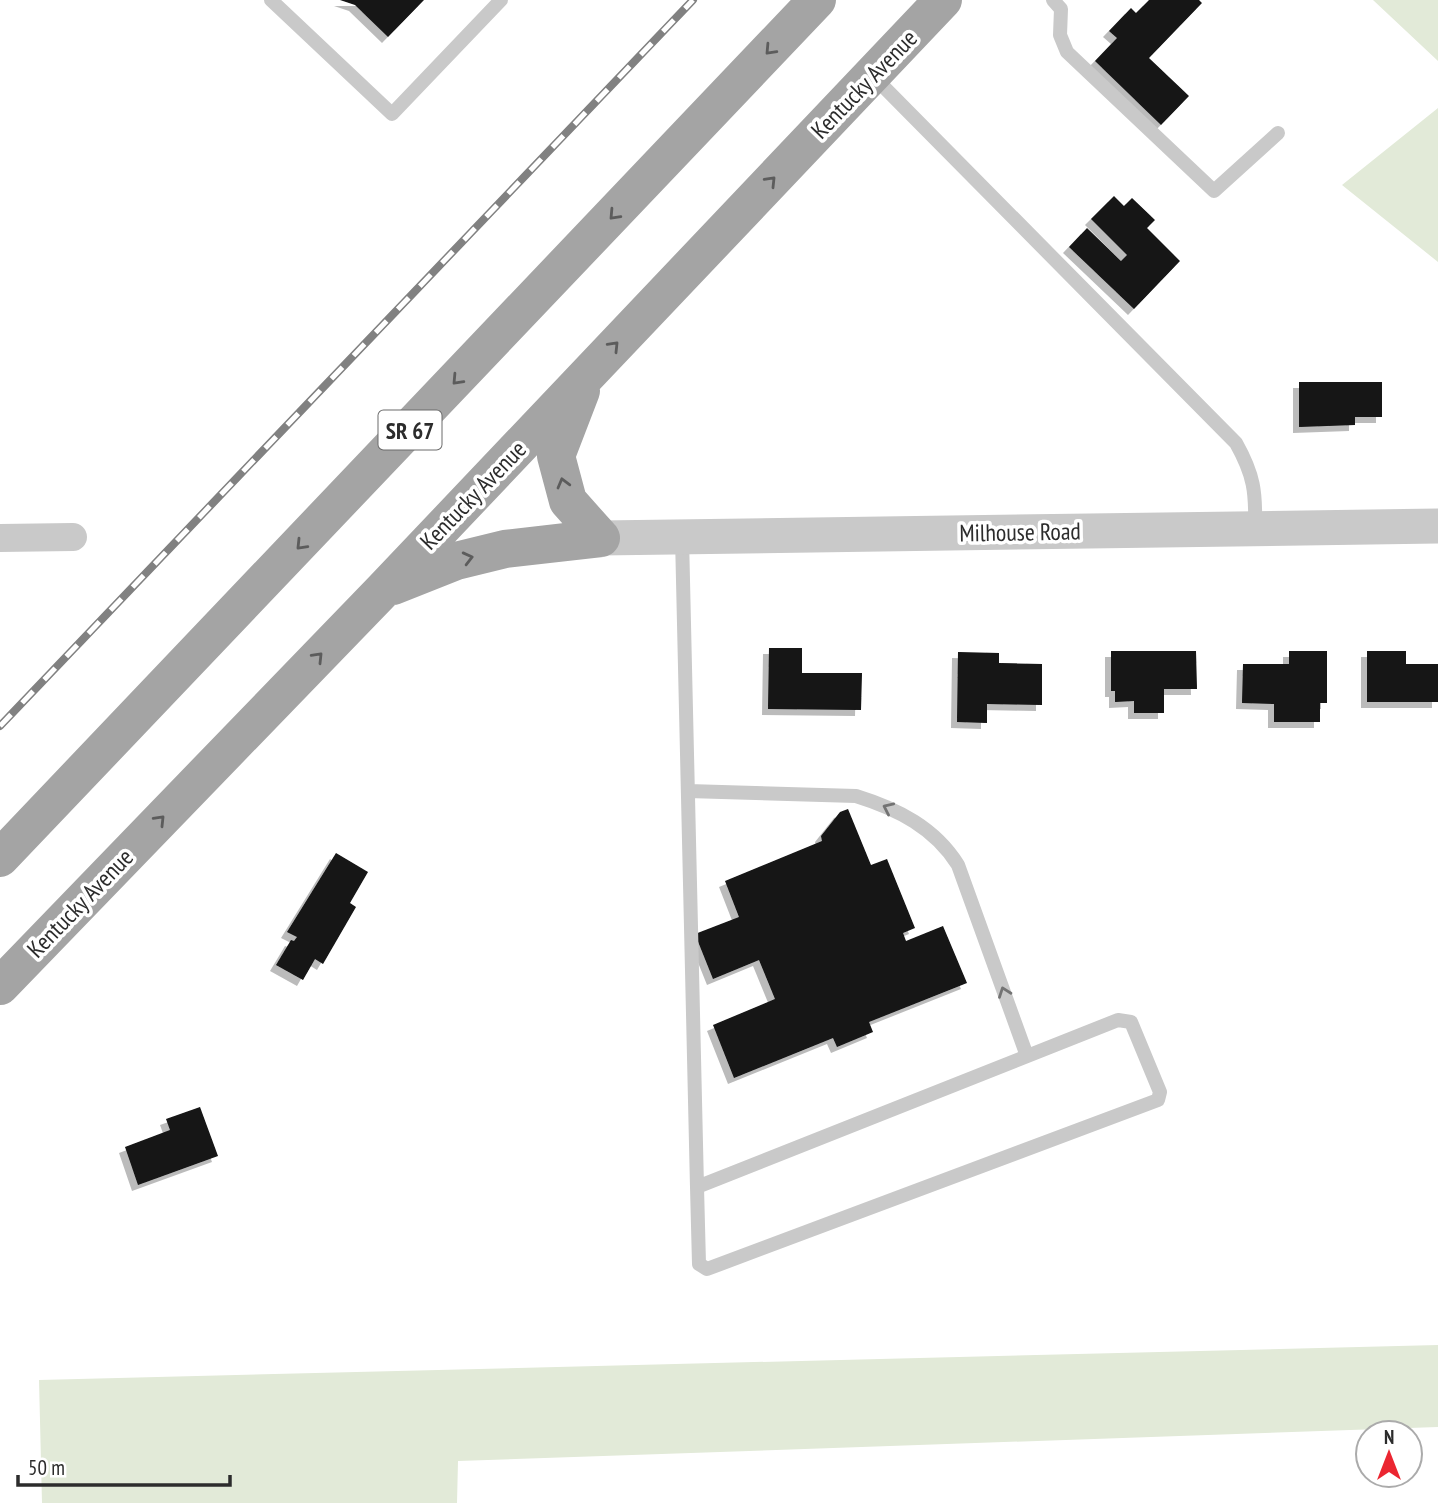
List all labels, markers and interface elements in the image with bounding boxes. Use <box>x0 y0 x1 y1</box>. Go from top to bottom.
street label: Kentucky Avenue <box>804 23 924 145</box>
one-way arrow <box>766 41 779 54</box>
one-way arrow <box>763 176 776 189</box>
one-way arrow <box>609 206 622 219</box>
one-way arrow <box>606 341 619 354</box>
one-way arrow <box>453 372 466 385</box>
road number: SR 67 <box>378 410 442 450</box>
street label: Kentucky Avenue <box>413 434 533 556</box>
one-way arrow <box>557 477 571 489</box>
street label: Milhouse Road <box>959 515 1081 549</box>
one-way arrow <box>296 537 309 550</box>
one-way arrow <box>462 552 474 566</box>
one-way arrow <box>309 652 322 665</box>
one-way arrow <box>883 802 895 816</box>
one-way arrow <box>151 816 164 829</box>
street label: Kentucky Avenue <box>20 842 140 964</box>
one-way arrow <box>998 986 1012 998</box>
north arrow <box>1354 1419 1424 1489</box>
text: N <box>1384 1425 1394 1449</box>
scale bar <box>18 1444 229 1488</box>
text: 50 m <box>28 1454 65 1481</box>

